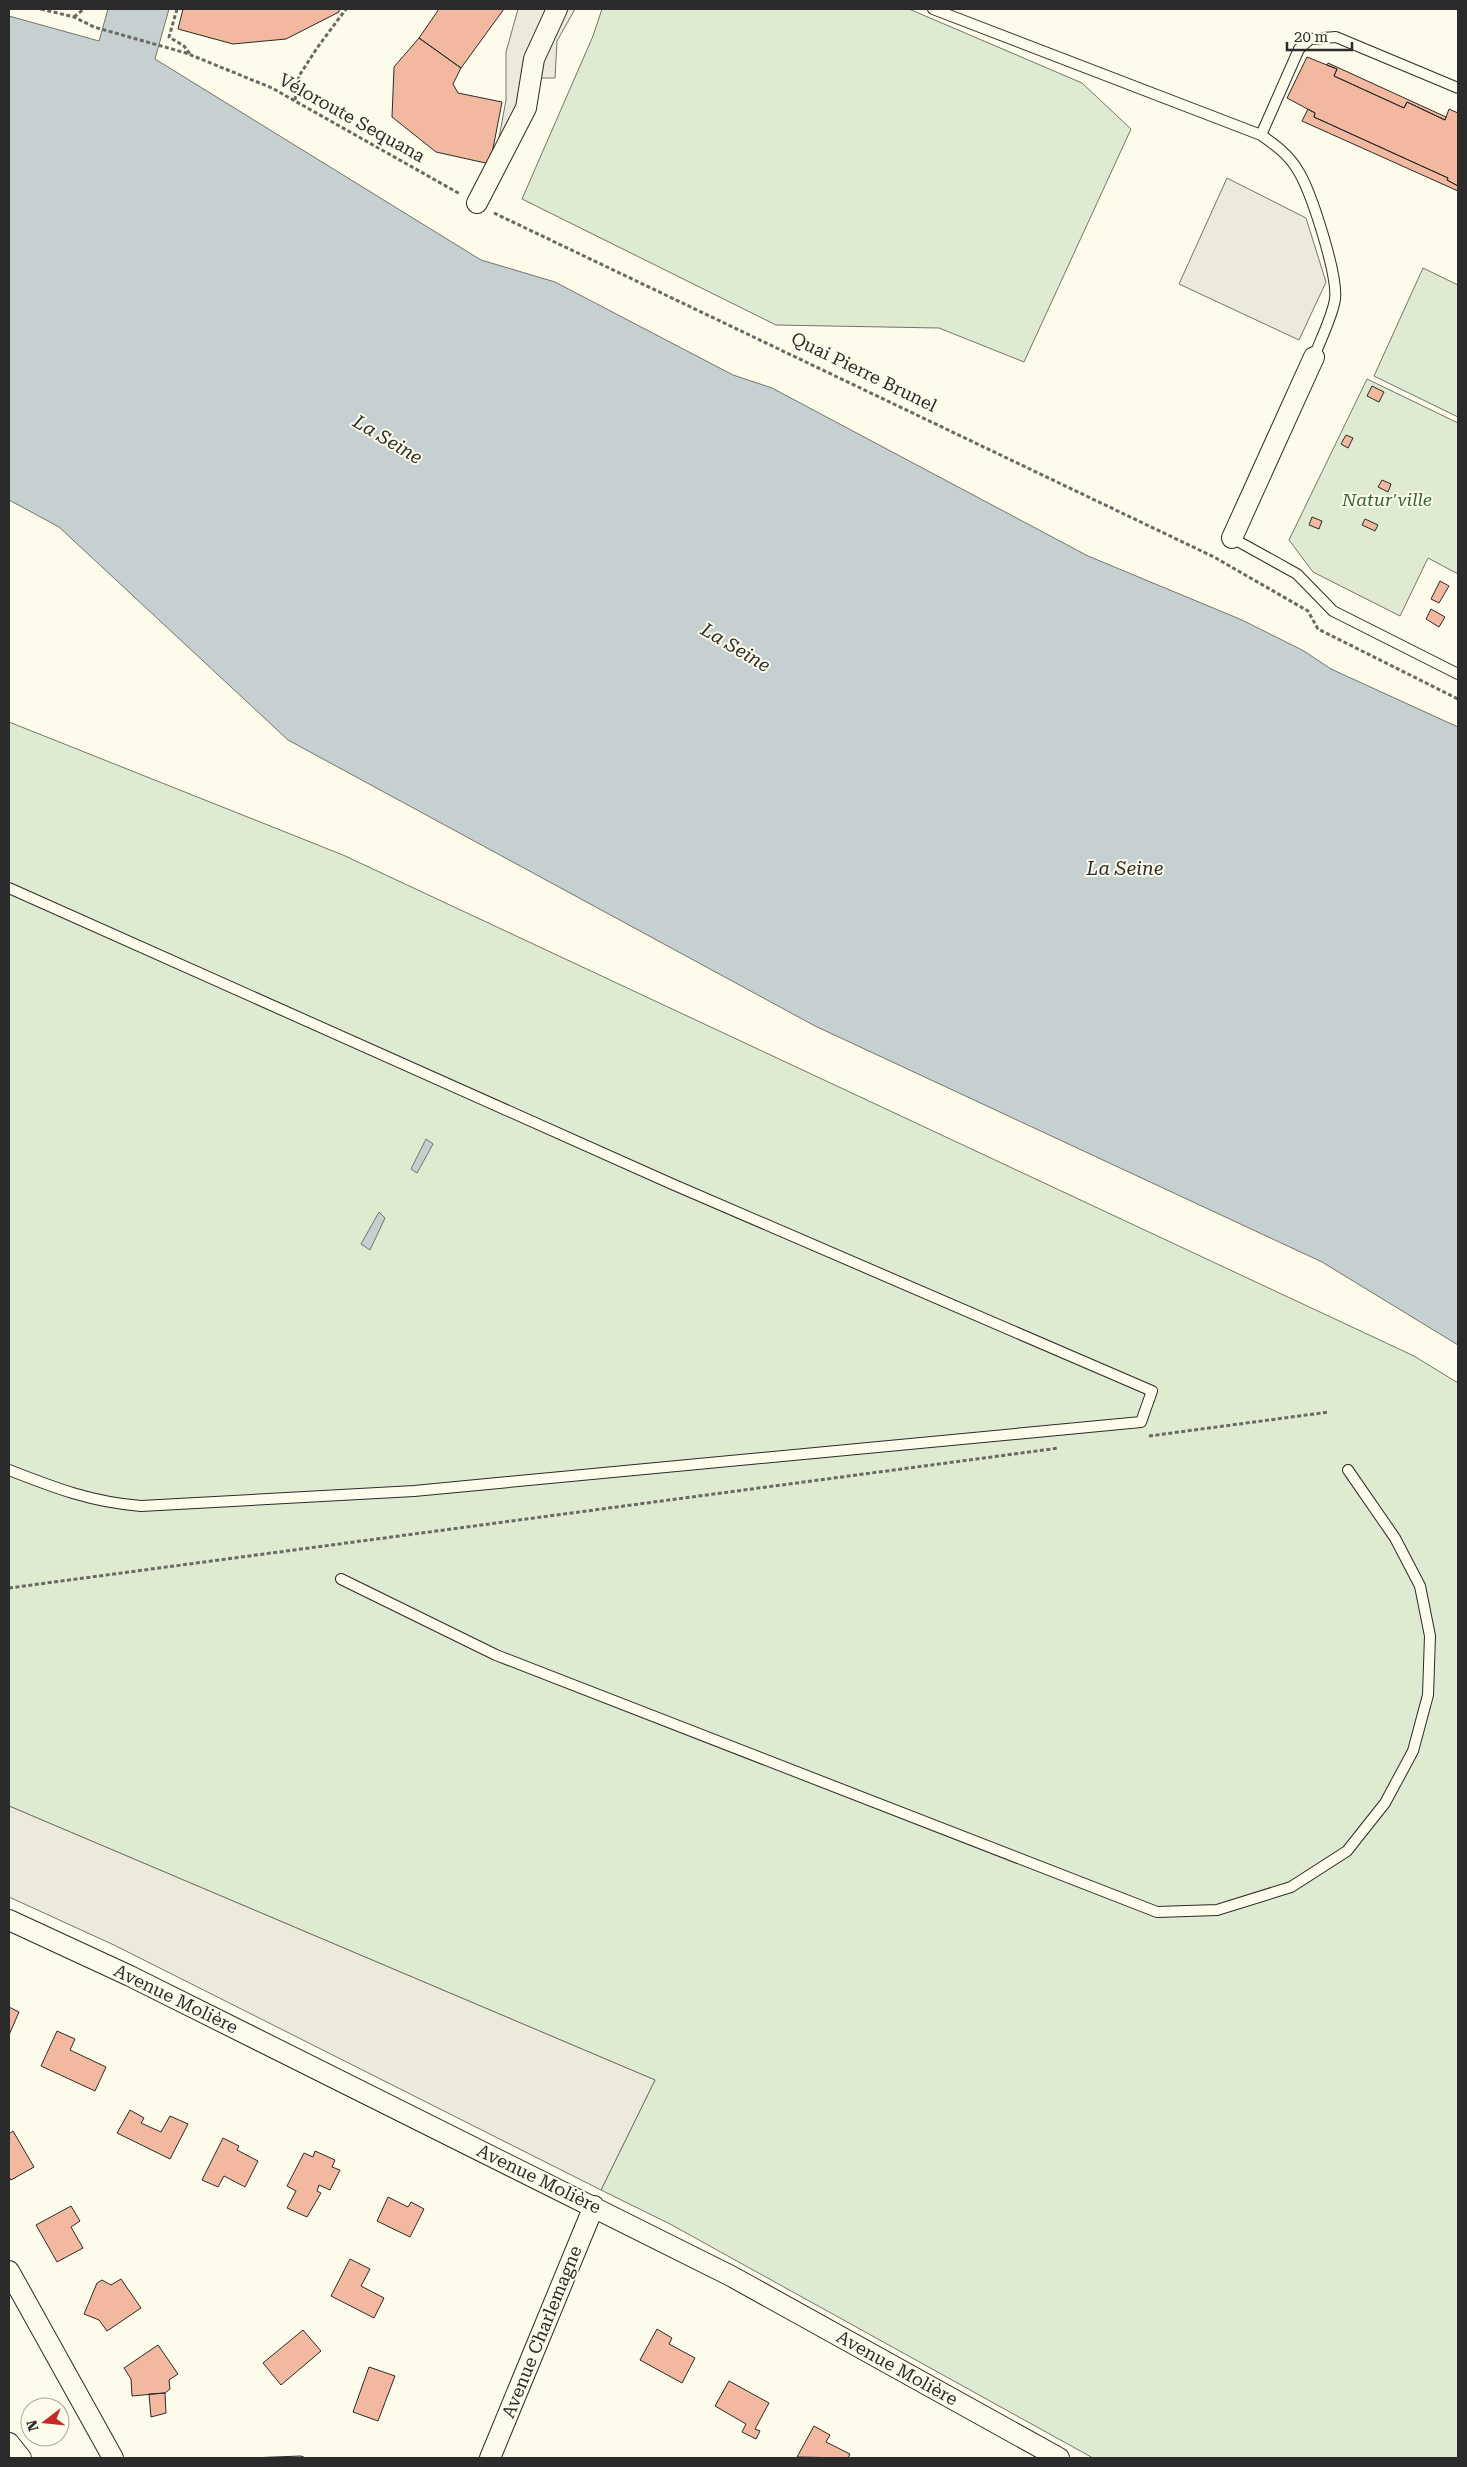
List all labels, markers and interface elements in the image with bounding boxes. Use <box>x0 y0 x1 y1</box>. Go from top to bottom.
scale bar <box>1287 20 1352 52</box>
text: 20 m <box>1294 28 1329 46</box>
street label: Véloroute Sequana <box>276 69 429 167</box>
street label: Quai Pierre Brunel <box>788 327 941 416</box>
water label: La Seine <box>348 409 427 469</box>
park label: Natur'ville <box>1341 489 1432 510</box>
water label: La Seine <box>696 617 775 677</box>
water label: La Seine <box>1086 857 1164 880</box>
street label: Avenue Molière <box>111 1959 242 2038</box>
street label: Avenue Molière <box>474 2139 605 2218</box>
street label: Avenue Charlemagne <box>497 2242 586 2421</box>
street label: Avenue Molière <box>833 2326 962 2410</box>
north arrow <box>20 2397 70 2447</box>
text: N <box>23 2418 42 2433</box>

